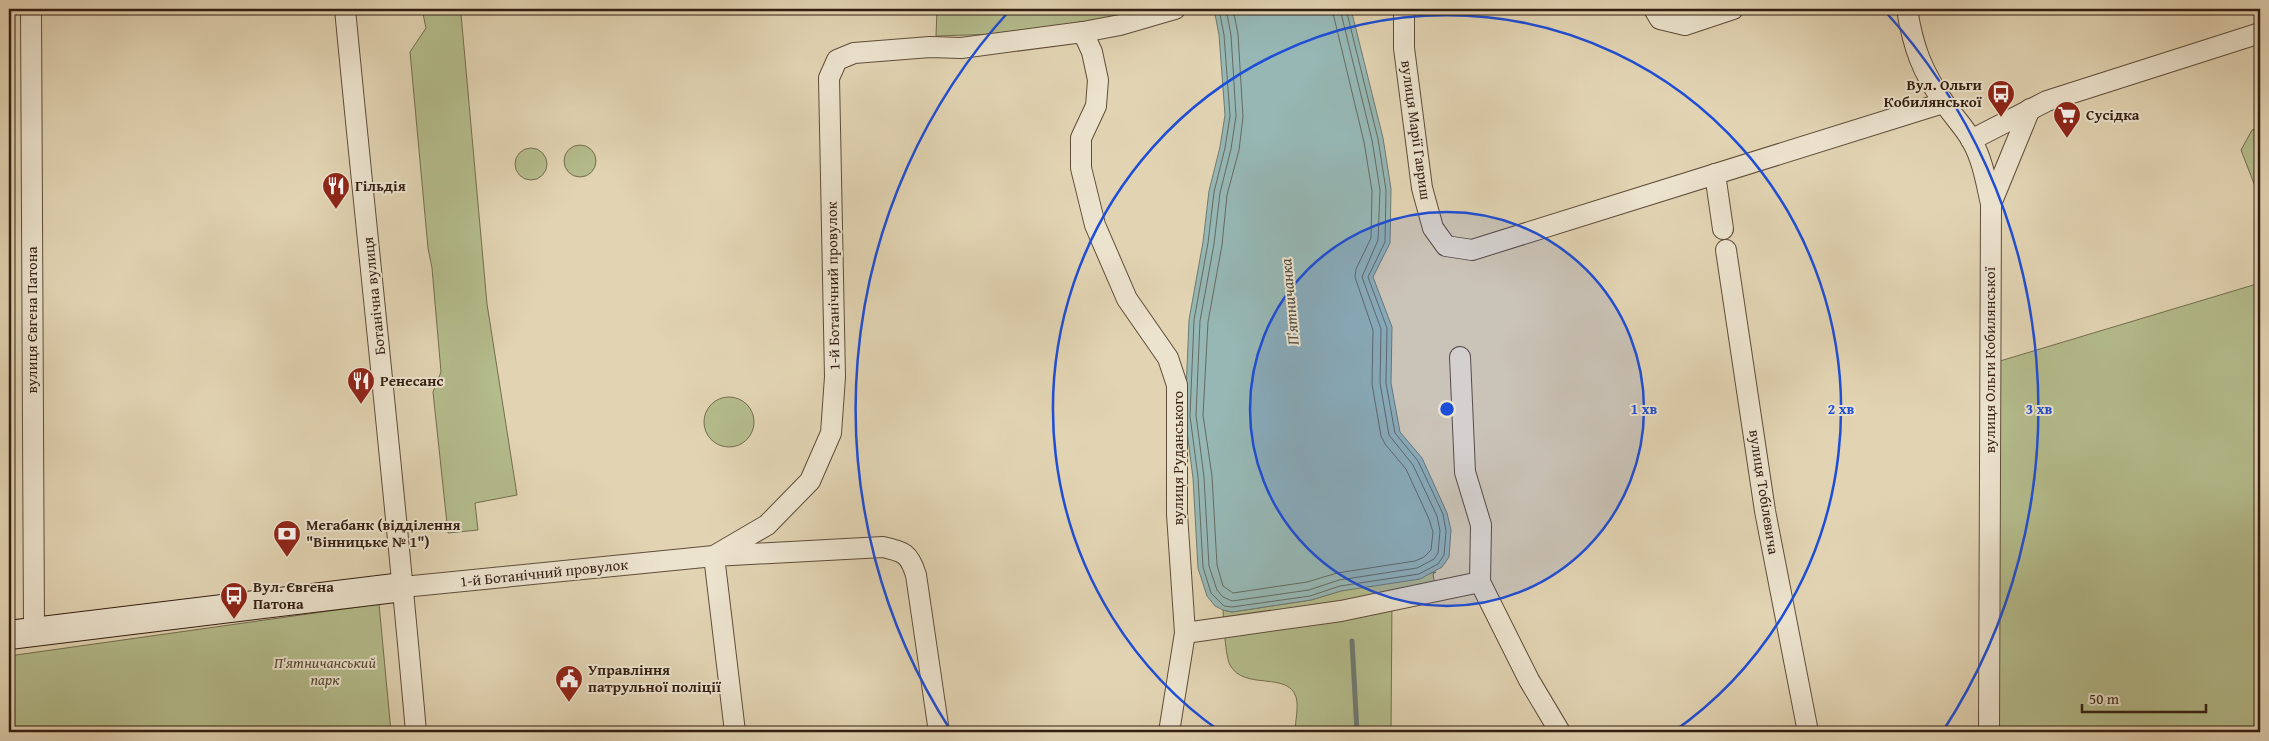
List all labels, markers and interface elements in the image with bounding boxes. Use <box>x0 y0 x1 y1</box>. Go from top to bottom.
street label: вулиця Марії Гавриш <box>1396 59 1437 201</box>
place label: Вул. Ольги Кобилянської <box>1884 74 1983 112</box>
bus stop icon: Вул. Ольги Кобилянської <box>1986 79 2016 118</box>
supermarket icon: Сусідка <box>2052 100 2082 139</box>
place label: Сусідка <box>2086 104 2140 125</box>
restaurant icon: Гільдія <box>321 171 351 210</box>
place label: Гільдія <box>355 175 406 196</box>
street label: 1-й Ботанічний провулок <box>821 201 844 371</box>
street label: Ботанічна вулиця <box>357 235 390 356</box>
street label: вулиця Євгена Патона <box>21 246 42 394</box>
water label: П'ятничанка <box>1273 257 1305 346</box>
street label: вулиця Ольги Кобилянської <box>1979 266 2000 453</box>
restaurant icon: Ренесанс <box>346 366 376 405</box>
place label: Ренесанс <box>380 370 443 391</box>
street label: вулиця Руданського <box>1167 390 1188 525</box>
text: 1 хв <box>1631 398 1658 419</box>
text: 2 хв <box>1828 398 1855 419</box>
text: 3 хв <box>2026 398 2053 419</box>
centre of rings <box>1438 400 1456 418</box>
street label: вулиця Тобілевича <box>1744 428 1785 557</box>
place label: Мегабанк (відділення "Вінницьке № 1") <box>306 514 461 552</box>
bank icon: Мегабанк (відділення "Вінницьке № 1") <box>272 519 302 558</box>
street label: 1-й Ботанічний провулок <box>459 553 629 592</box>
place label: Вул. Євгена Патона <box>253 576 334 614</box>
bus stop icon: Вул. Євгена Патона <box>219 581 249 620</box>
park label: П'ятничанський парк <box>274 652 376 690</box>
place label: Управління патрульної поліції <box>588 659 722 697</box>
public building icon: Управління патрульної поліції <box>554 664 584 703</box>
scale bar <box>2082 681 2205 713</box>
text: 50 m <box>2089 688 2120 709</box>

